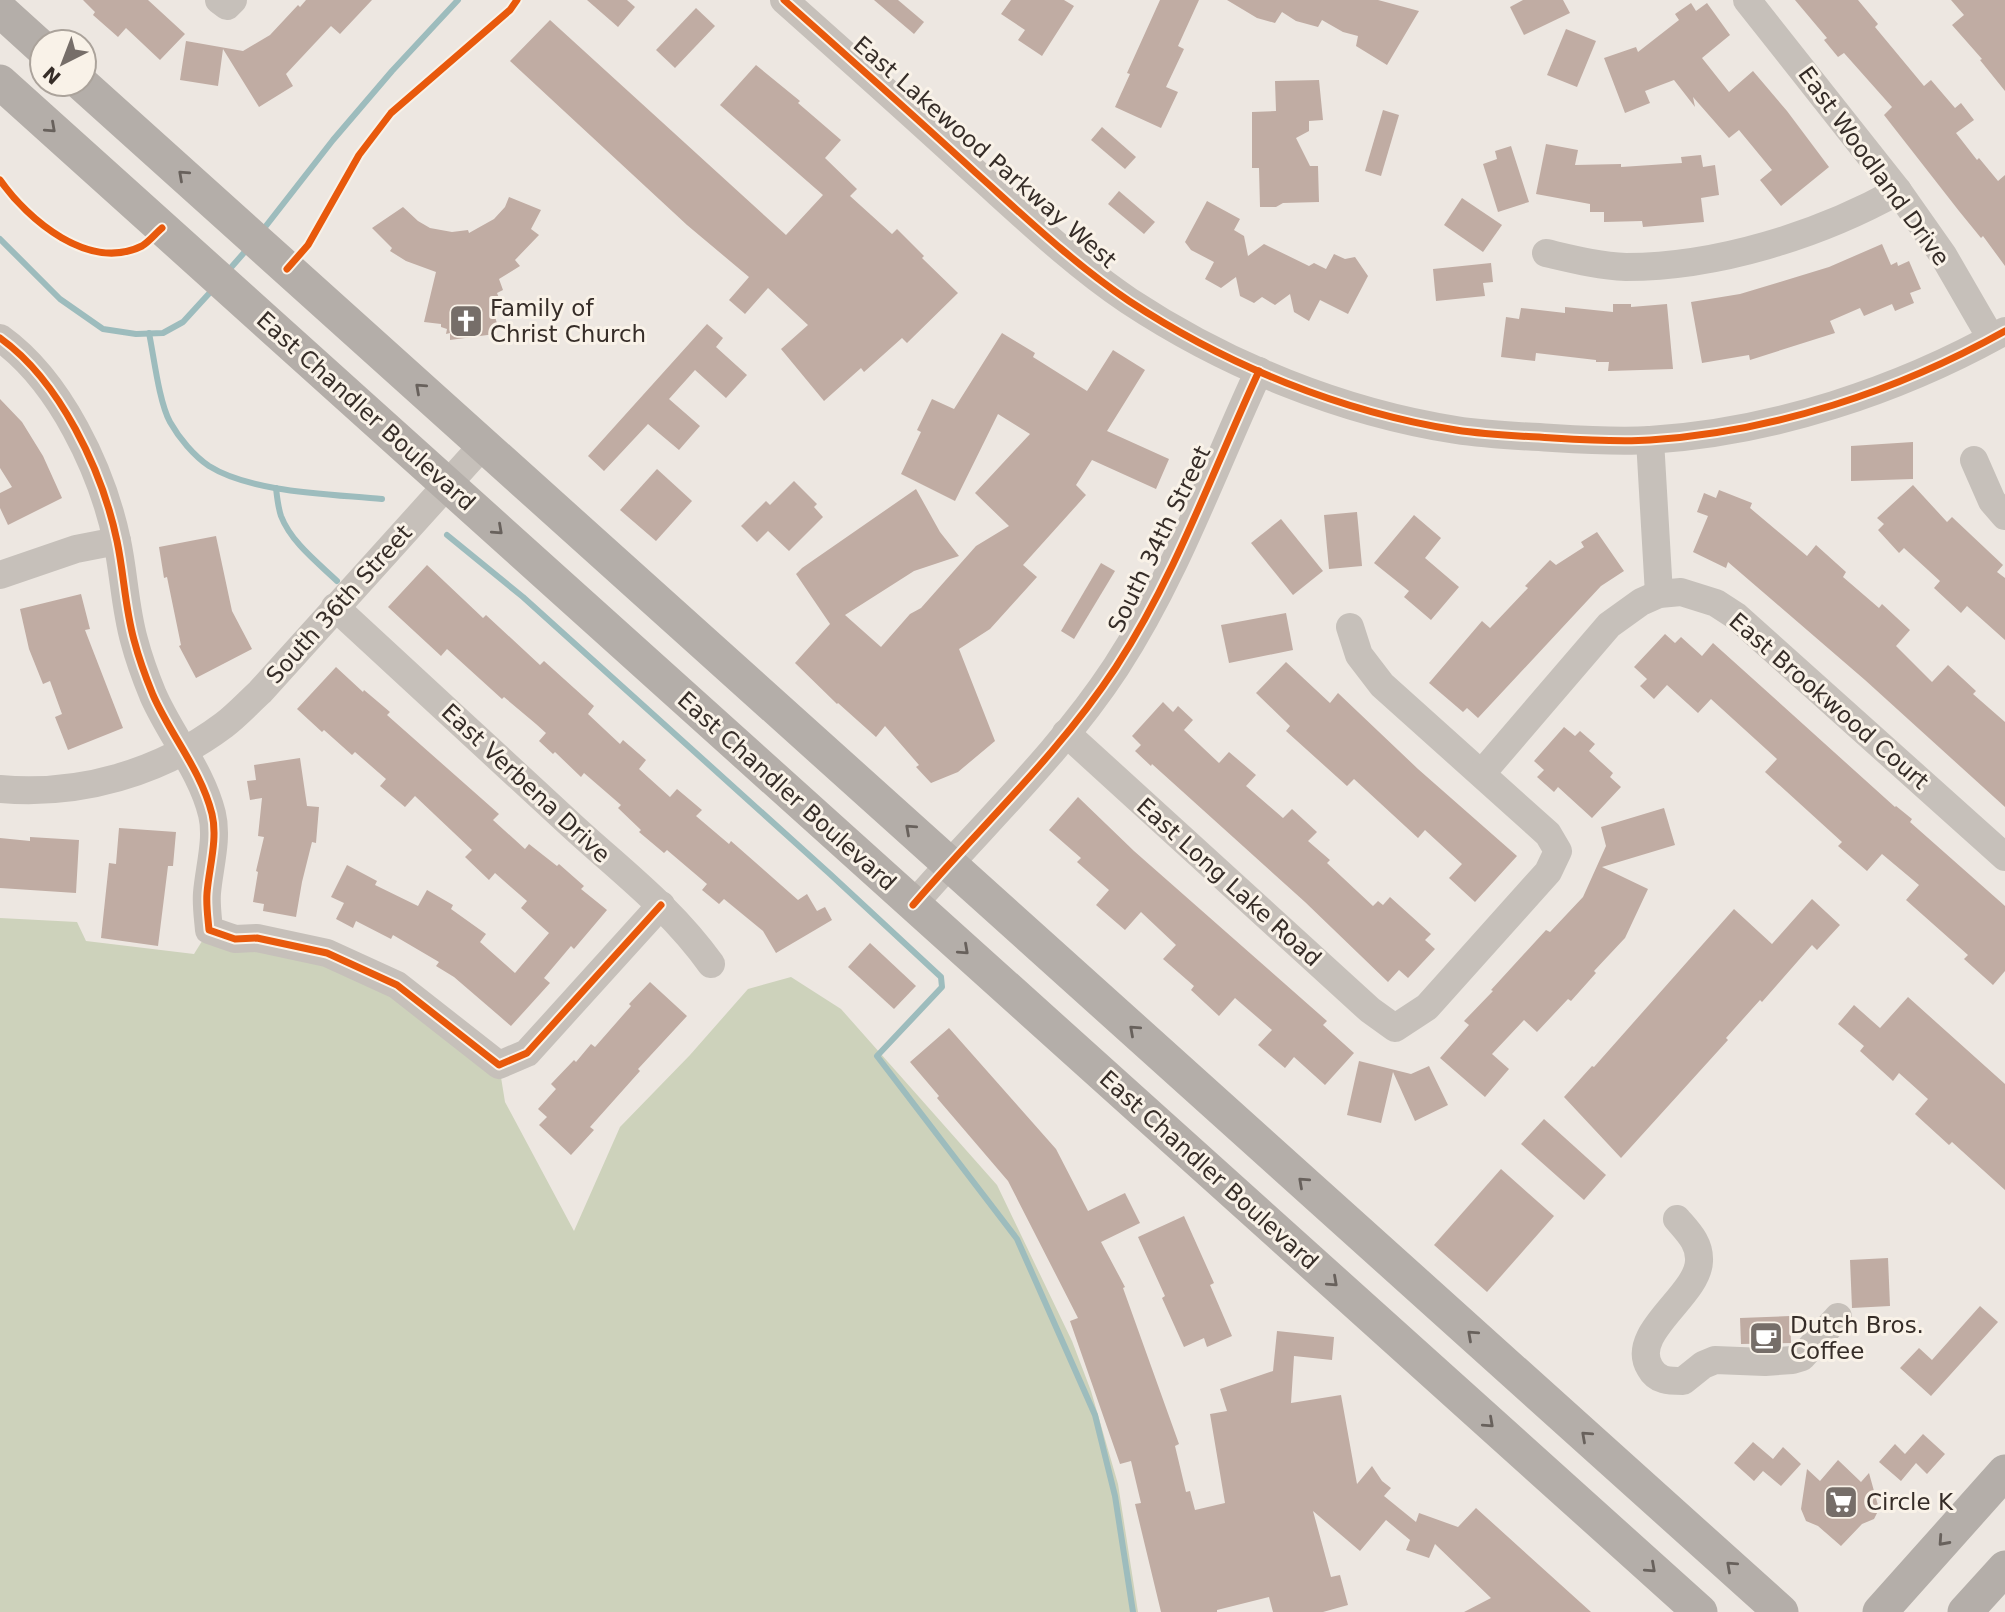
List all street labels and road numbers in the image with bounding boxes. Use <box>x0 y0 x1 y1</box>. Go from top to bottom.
street label: East Lakewood Parkway West <box>848 31 1122 273</box>
street label: East Woodland Drive <box>1793 62 1955 270</box>
street label: East Chandler Boulevard <box>252 306 480 516</box>
street label: South 34th Street <box>1103 442 1215 636</box>
street label: South 36th Street <box>261 519 417 689</box>
street label: East Brookwood Court <box>1724 607 1934 795</box>
street label: East Chandler Boulevard <box>673 686 901 896</box>
street label: East Verbena Drive <box>436 698 616 868</box>
street label: East Long Lake Road <box>1132 793 1326 971</box>
street label: East Chandler Boulevard <box>1095 1065 1323 1275</box>

